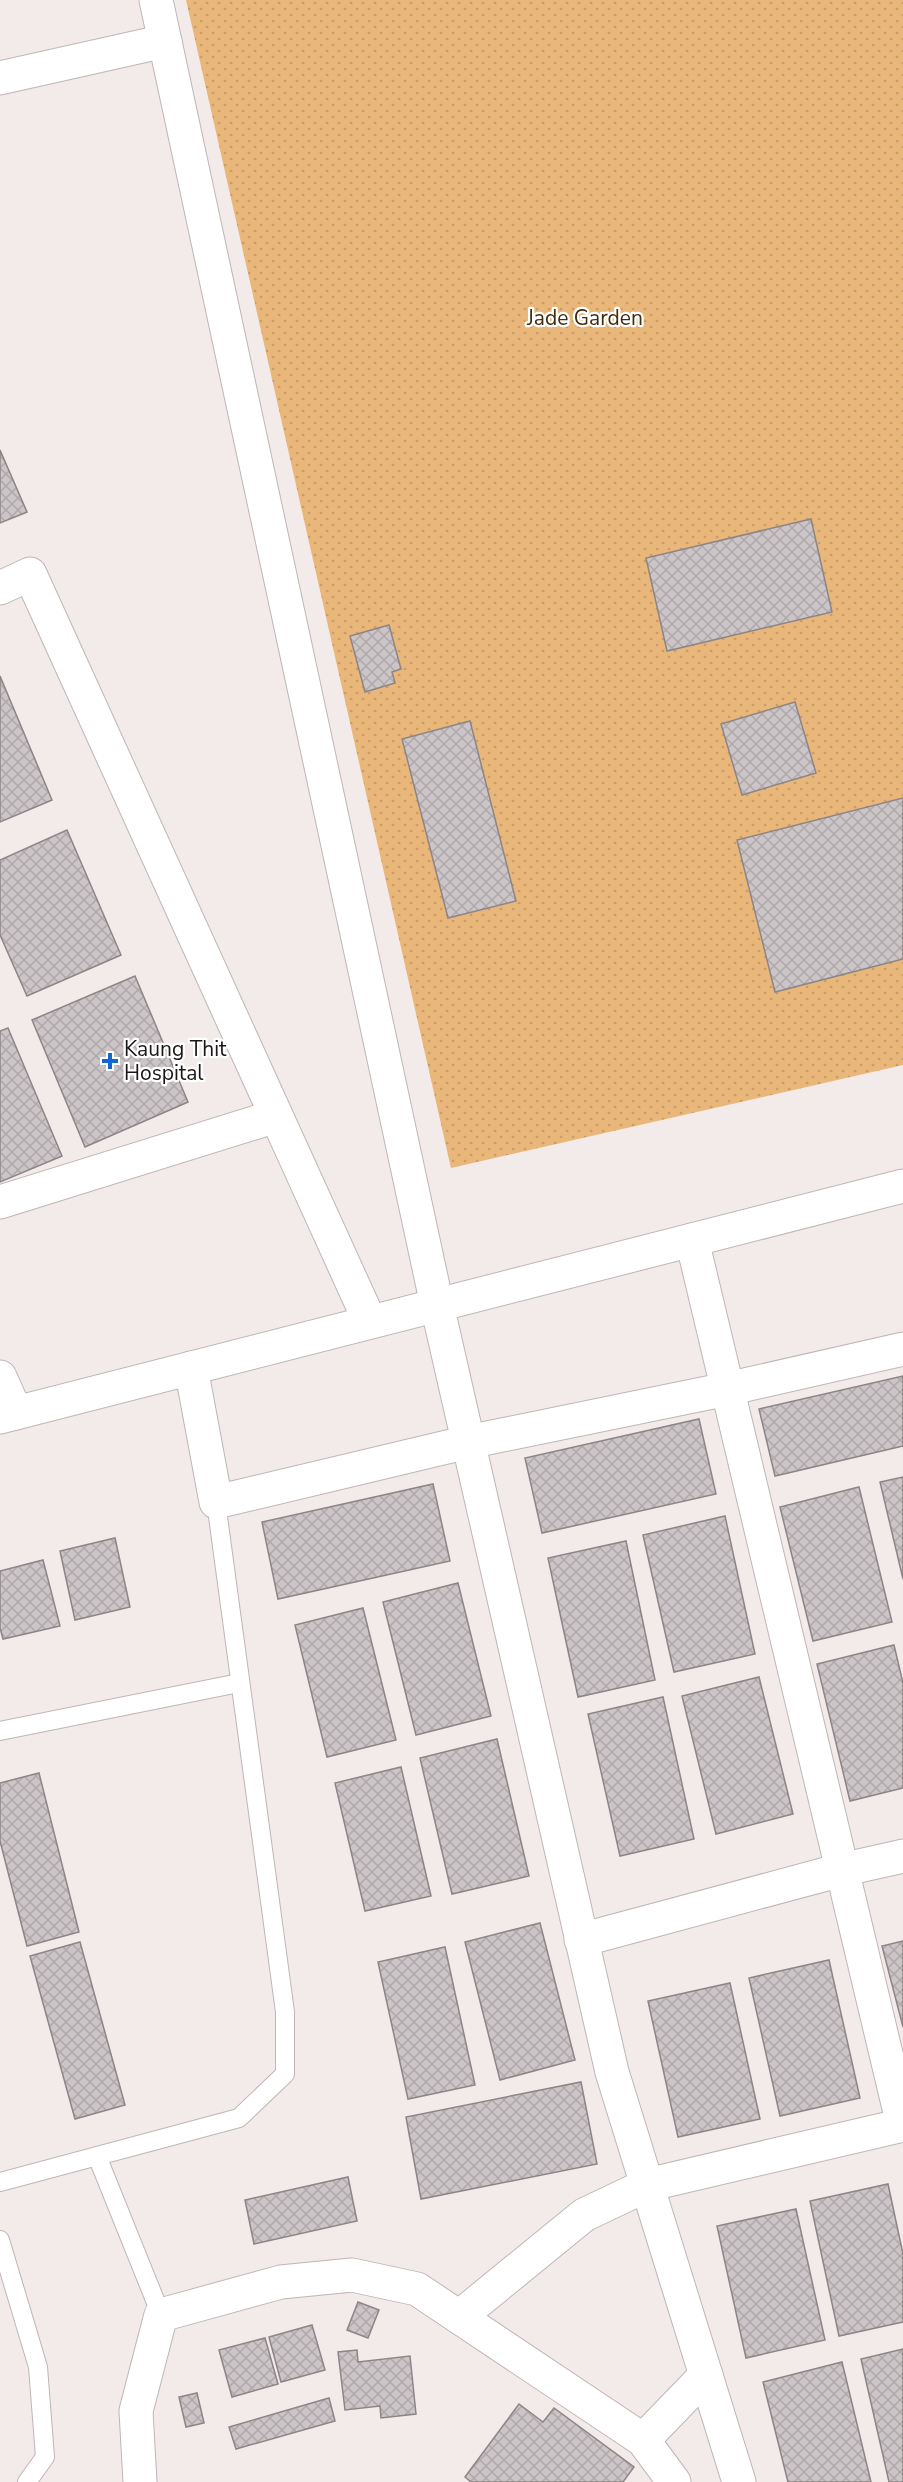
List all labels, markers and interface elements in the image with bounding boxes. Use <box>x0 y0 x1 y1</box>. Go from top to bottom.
park label: Jade Garden <box>526 304 643 332</box>
place label: Kaung Thit Hospital <box>124 1035 227 1087</box>
marker: Kaung Thit Hospital <box>101 1052 119 1070</box>

